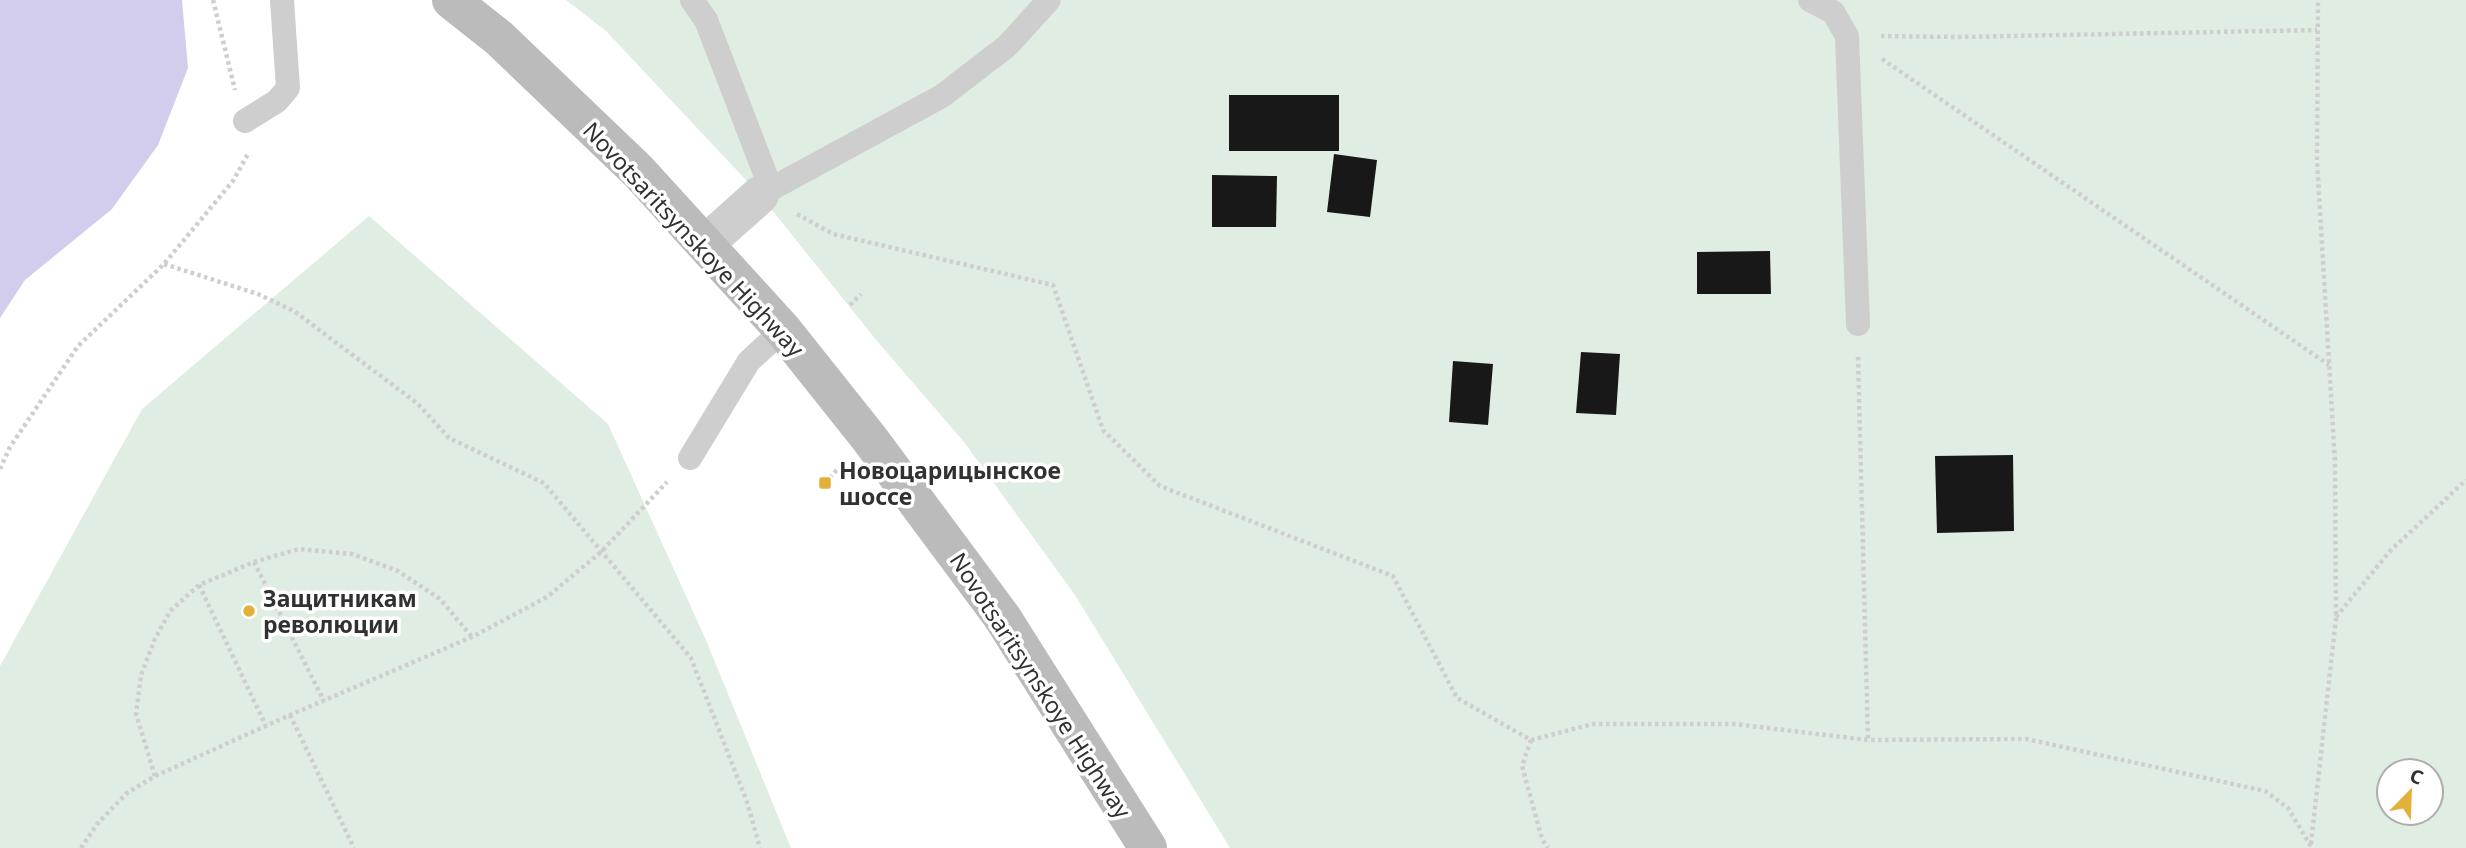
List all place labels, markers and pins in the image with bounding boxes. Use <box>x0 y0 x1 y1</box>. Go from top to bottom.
place label: Новоцарицынское шоссе <box>839 454 1061 512</box>
marker: Новоцарицынское шоссе <box>817 475 833 491</box>
place label: Защитникам революции <box>263 582 417 640</box>
marker: Защитникам революции <box>241 603 257 619</box>

